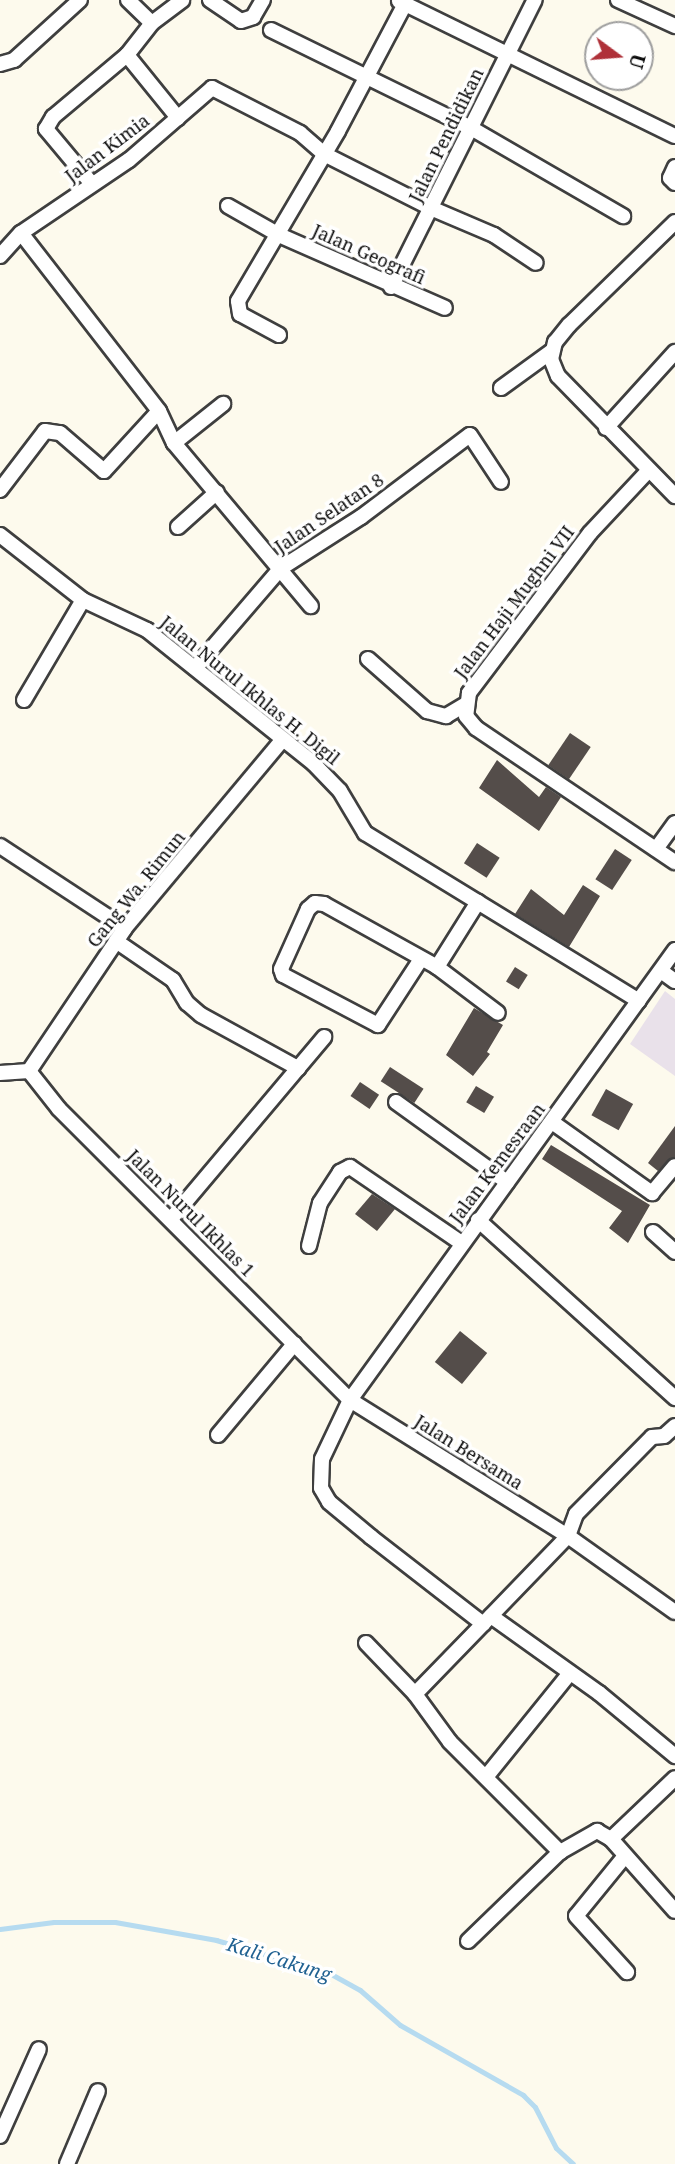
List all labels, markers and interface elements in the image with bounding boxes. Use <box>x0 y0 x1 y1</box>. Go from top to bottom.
north arrow <box>584 21 654 91</box>
text: U <box>623 51 652 72</box>
street label: Jalan Pendidikan <box>404 64 488 206</box>
street label: Jalan Kimia <box>61 109 153 187</box>
street label: Jalan Geografi <box>309 219 429 289</box>
street label: Jalan Selatan 8 <box>271 469 387 557</box>
street label: Jalan Haji Mughni VII <box>450 521 578 683</box>
street label: Jalan Nurul Ikhlas H. Digil <box>156 611 344 769</box>
street label: Gang Wa. Rimun <box>82 826 190 952</box>
street label: Jalan Kemesraan <box>445 1099 549 1227</box>
street label: Jalan Nurul Ikhlas 1 <box>123 1145 259 1281</box>
street label: Jalan Bersama <box>411 1410 527 1494</box>
water label: Kali Cakung <box>224 1933 334 1987</box>

